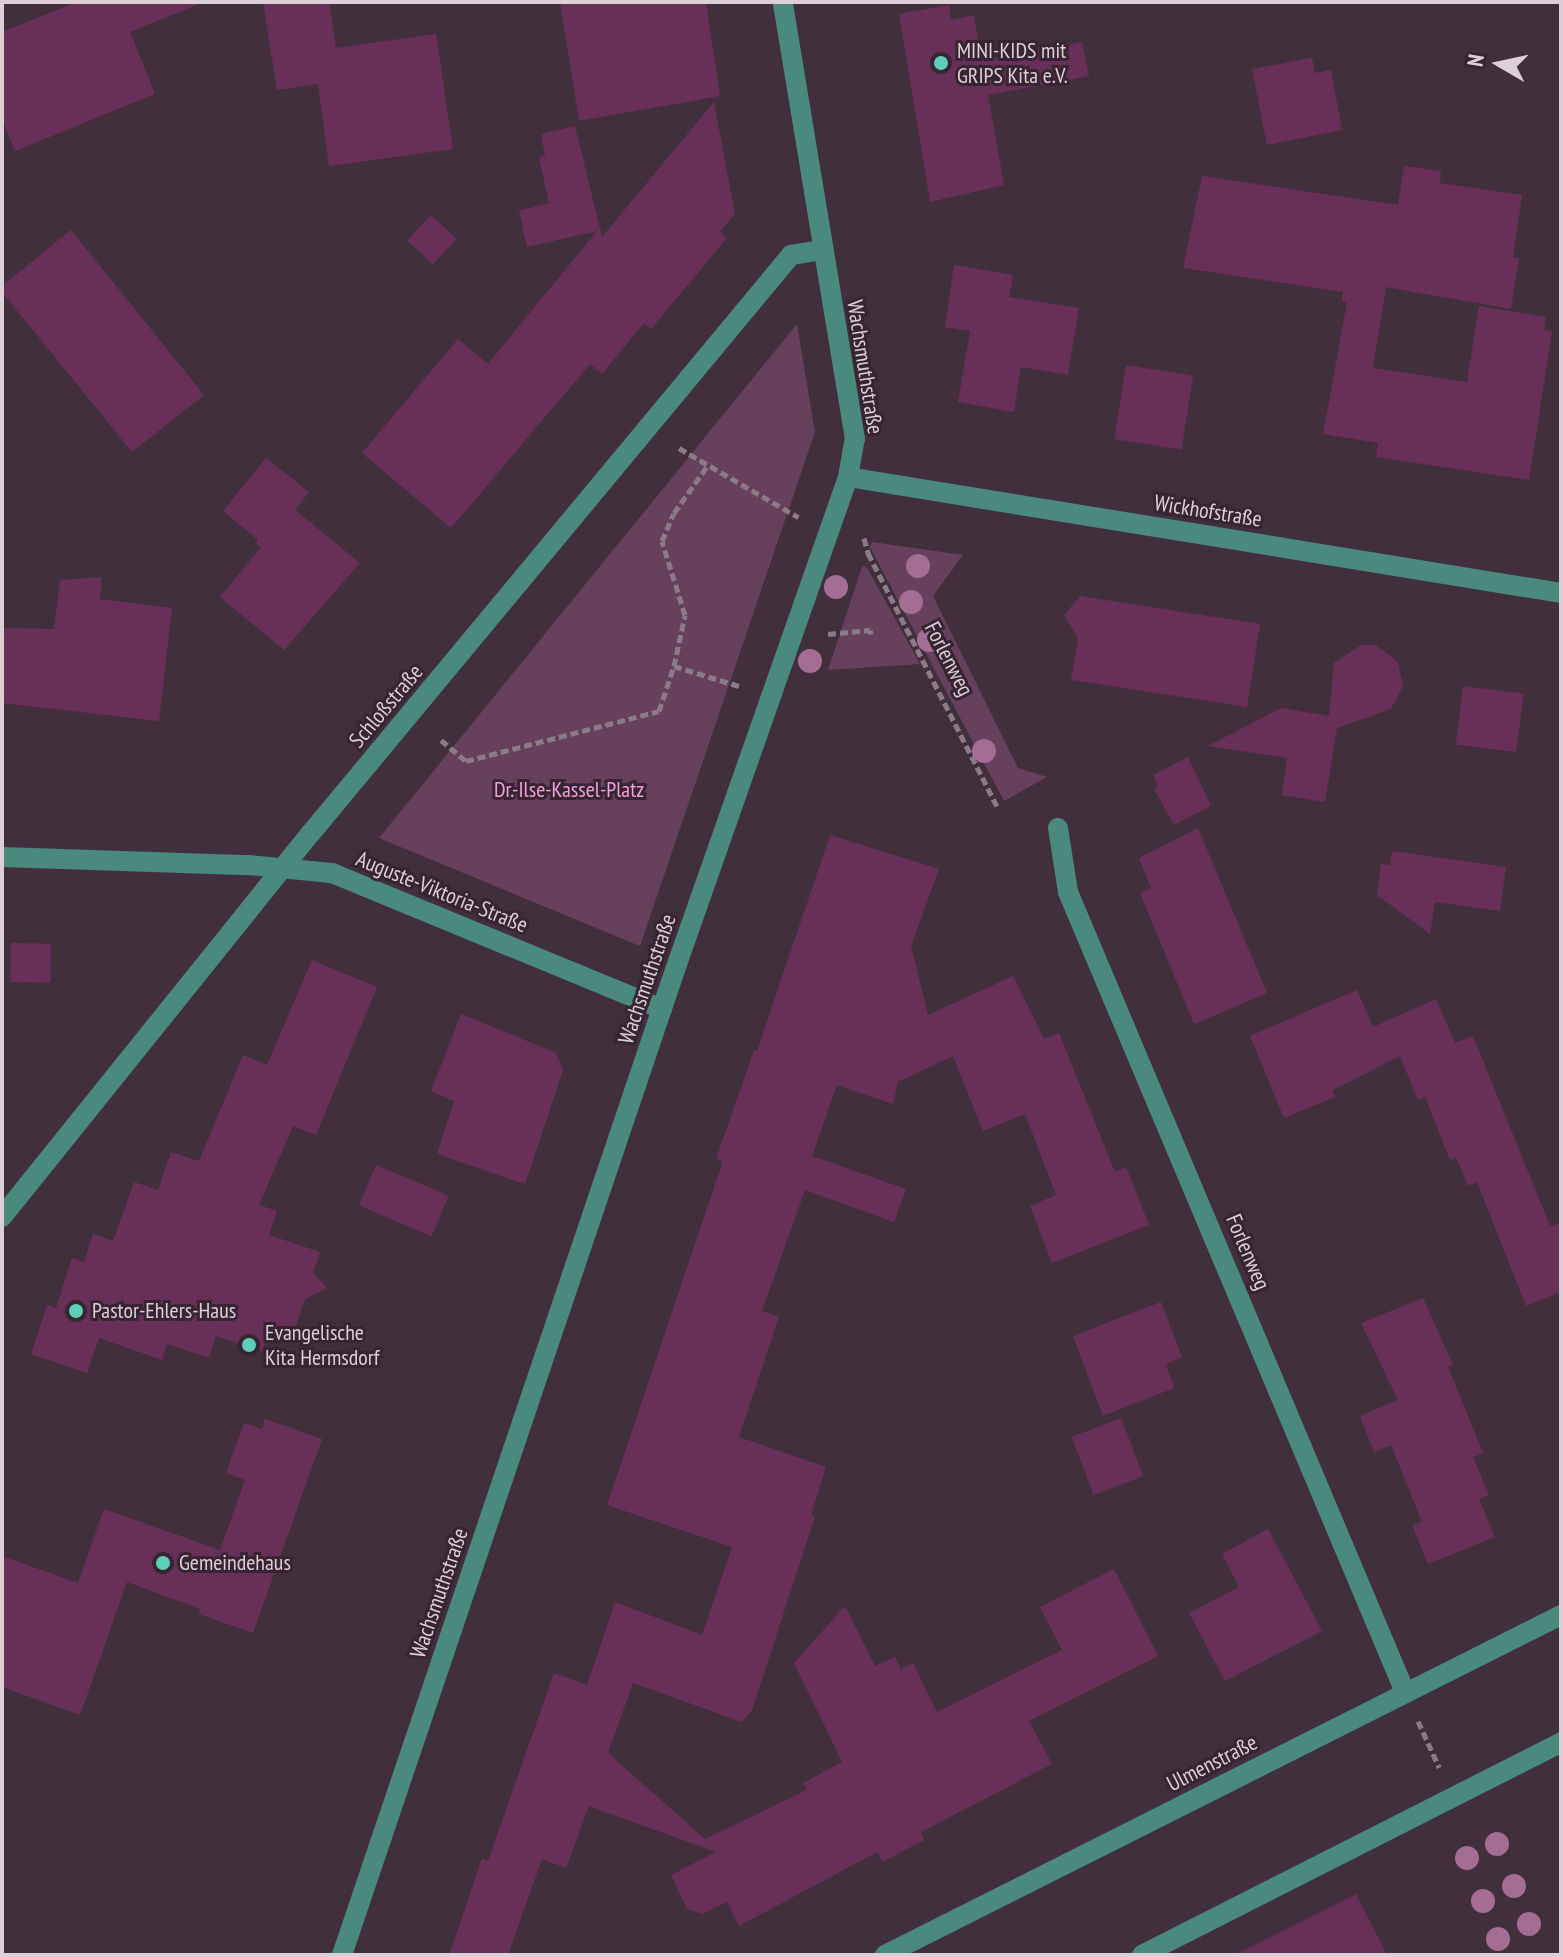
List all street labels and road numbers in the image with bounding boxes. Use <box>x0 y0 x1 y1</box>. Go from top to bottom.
street label: Wachsmuthstraße <box>841 298 889 436</box>
street label: Wickhofstraße <box>1152 489 1264 533</box>
street label: Forlenweg <box>919 618 979 700</box>
street label: Schloßstraße <box>344 659 428 753</box>
street label: Auguste-Viktoria-Straße <box>352 846 532 938</box>
street label: Wachsmuthstraße <box>612 911 682 1047</box>
street label: Forlenweg <box>1220 1210 1276 1294</box>
street label: Wachsmuthstraße <box>404 1525 474 1661</box>
street label: Ulmenstraße <box>1162 1729 1262 1797</box>

